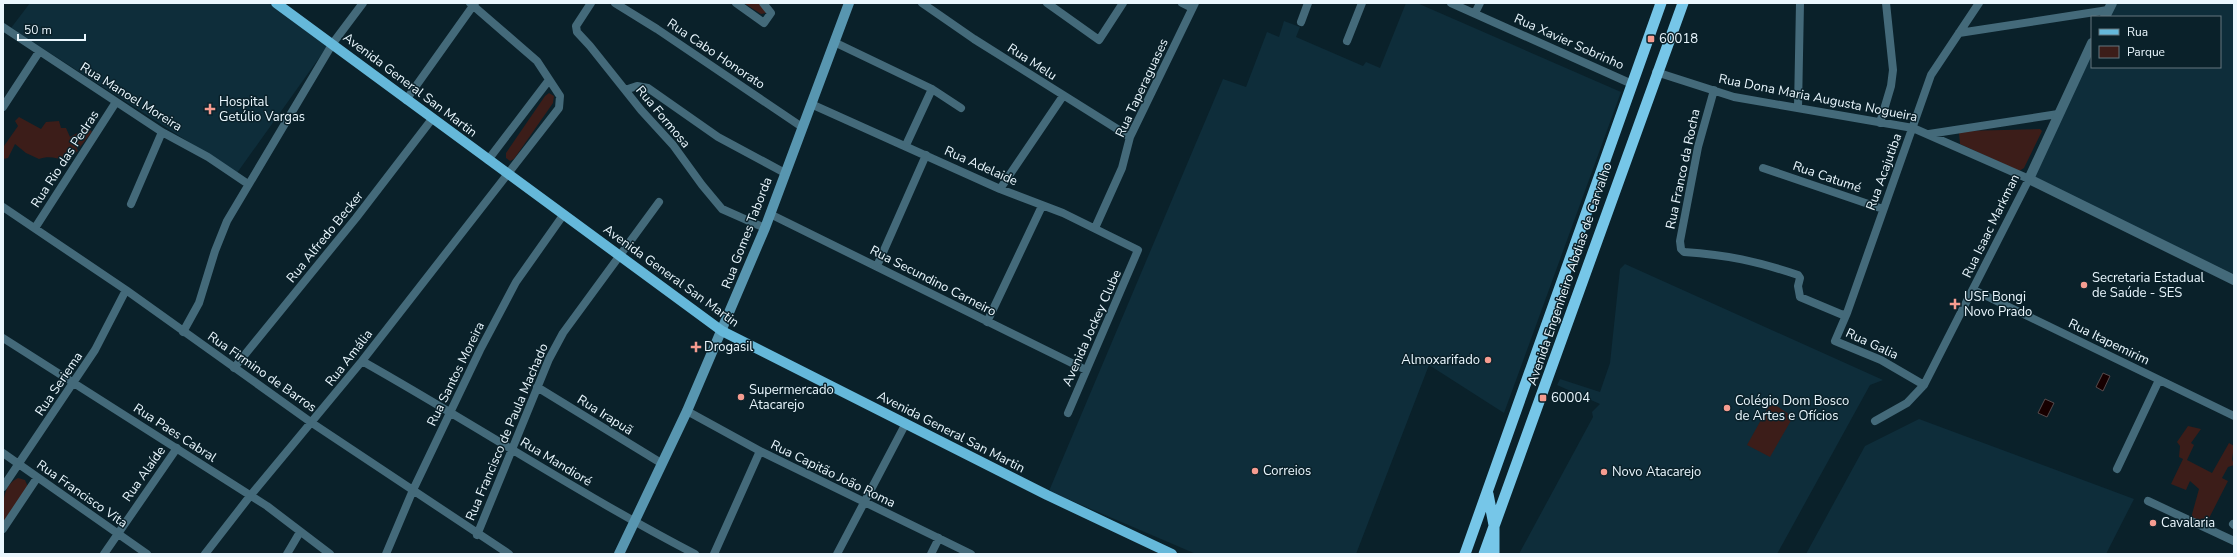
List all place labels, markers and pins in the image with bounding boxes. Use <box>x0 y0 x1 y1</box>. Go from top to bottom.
place label: 60018 <box>1659 30 1698 48</box>
marker: 60018 <box>1646 34 1656 44</box>
place label: Hospital Getúlio Vargas <box>219 93 305 126</box>
marker: Hospital Getúlio Vargas <box>204 103 216 115</box>
place label: Secretaria Estadual de Saúde - SES <box>2092 269 2205 302</box>
marker: Secretaria Estadual de Saúde - SES <box>2079 280 2089 290</box>
place label: USF Bongi Novo Prado <box>1964 288 2032 321</box>
marker: USF Bongi Novo Prado <box>1949 298 1961 310</box>
place label: Drogasil <box>704 338 753 356</box>
marker: Drogasil <box>691 342 701 352</box>
place label: Almoxarifado <box>1401 351 1480 369</box>
marker: Almoxarifado <box>1483 355 1493 365</box>
place label: Supermercado Atacarejo <box>749 381 834 414</box>
place label: 60004 <box>1551 389 1590 407</box>
marker: Supermercado Atacarejo <box>736 392 746 402</box>
place label: Colégio Dom Bosco de Artes e Ofícios <box>1735 392 1849 425</box>
marker: 60004 <box>1538 393 1548 403</box>
marker: Colégio Dom Bosco de Artes e Ofícios <box>1722 403 1732 413</box>
place label: Correios <box>1263 462 1311 480</box>
place label: Novo Atacarejo <box>1612 463 1701 481</box>
marker: Correios <box>1250 466 1260 476</box>
marker: Novo Atacarejo <box>1599 467 1609 477</box>
place label: Cavalaria <box>2161 514 2215 532</box>
marker: Cavalaria <box>2148 518 2158 528</box>

